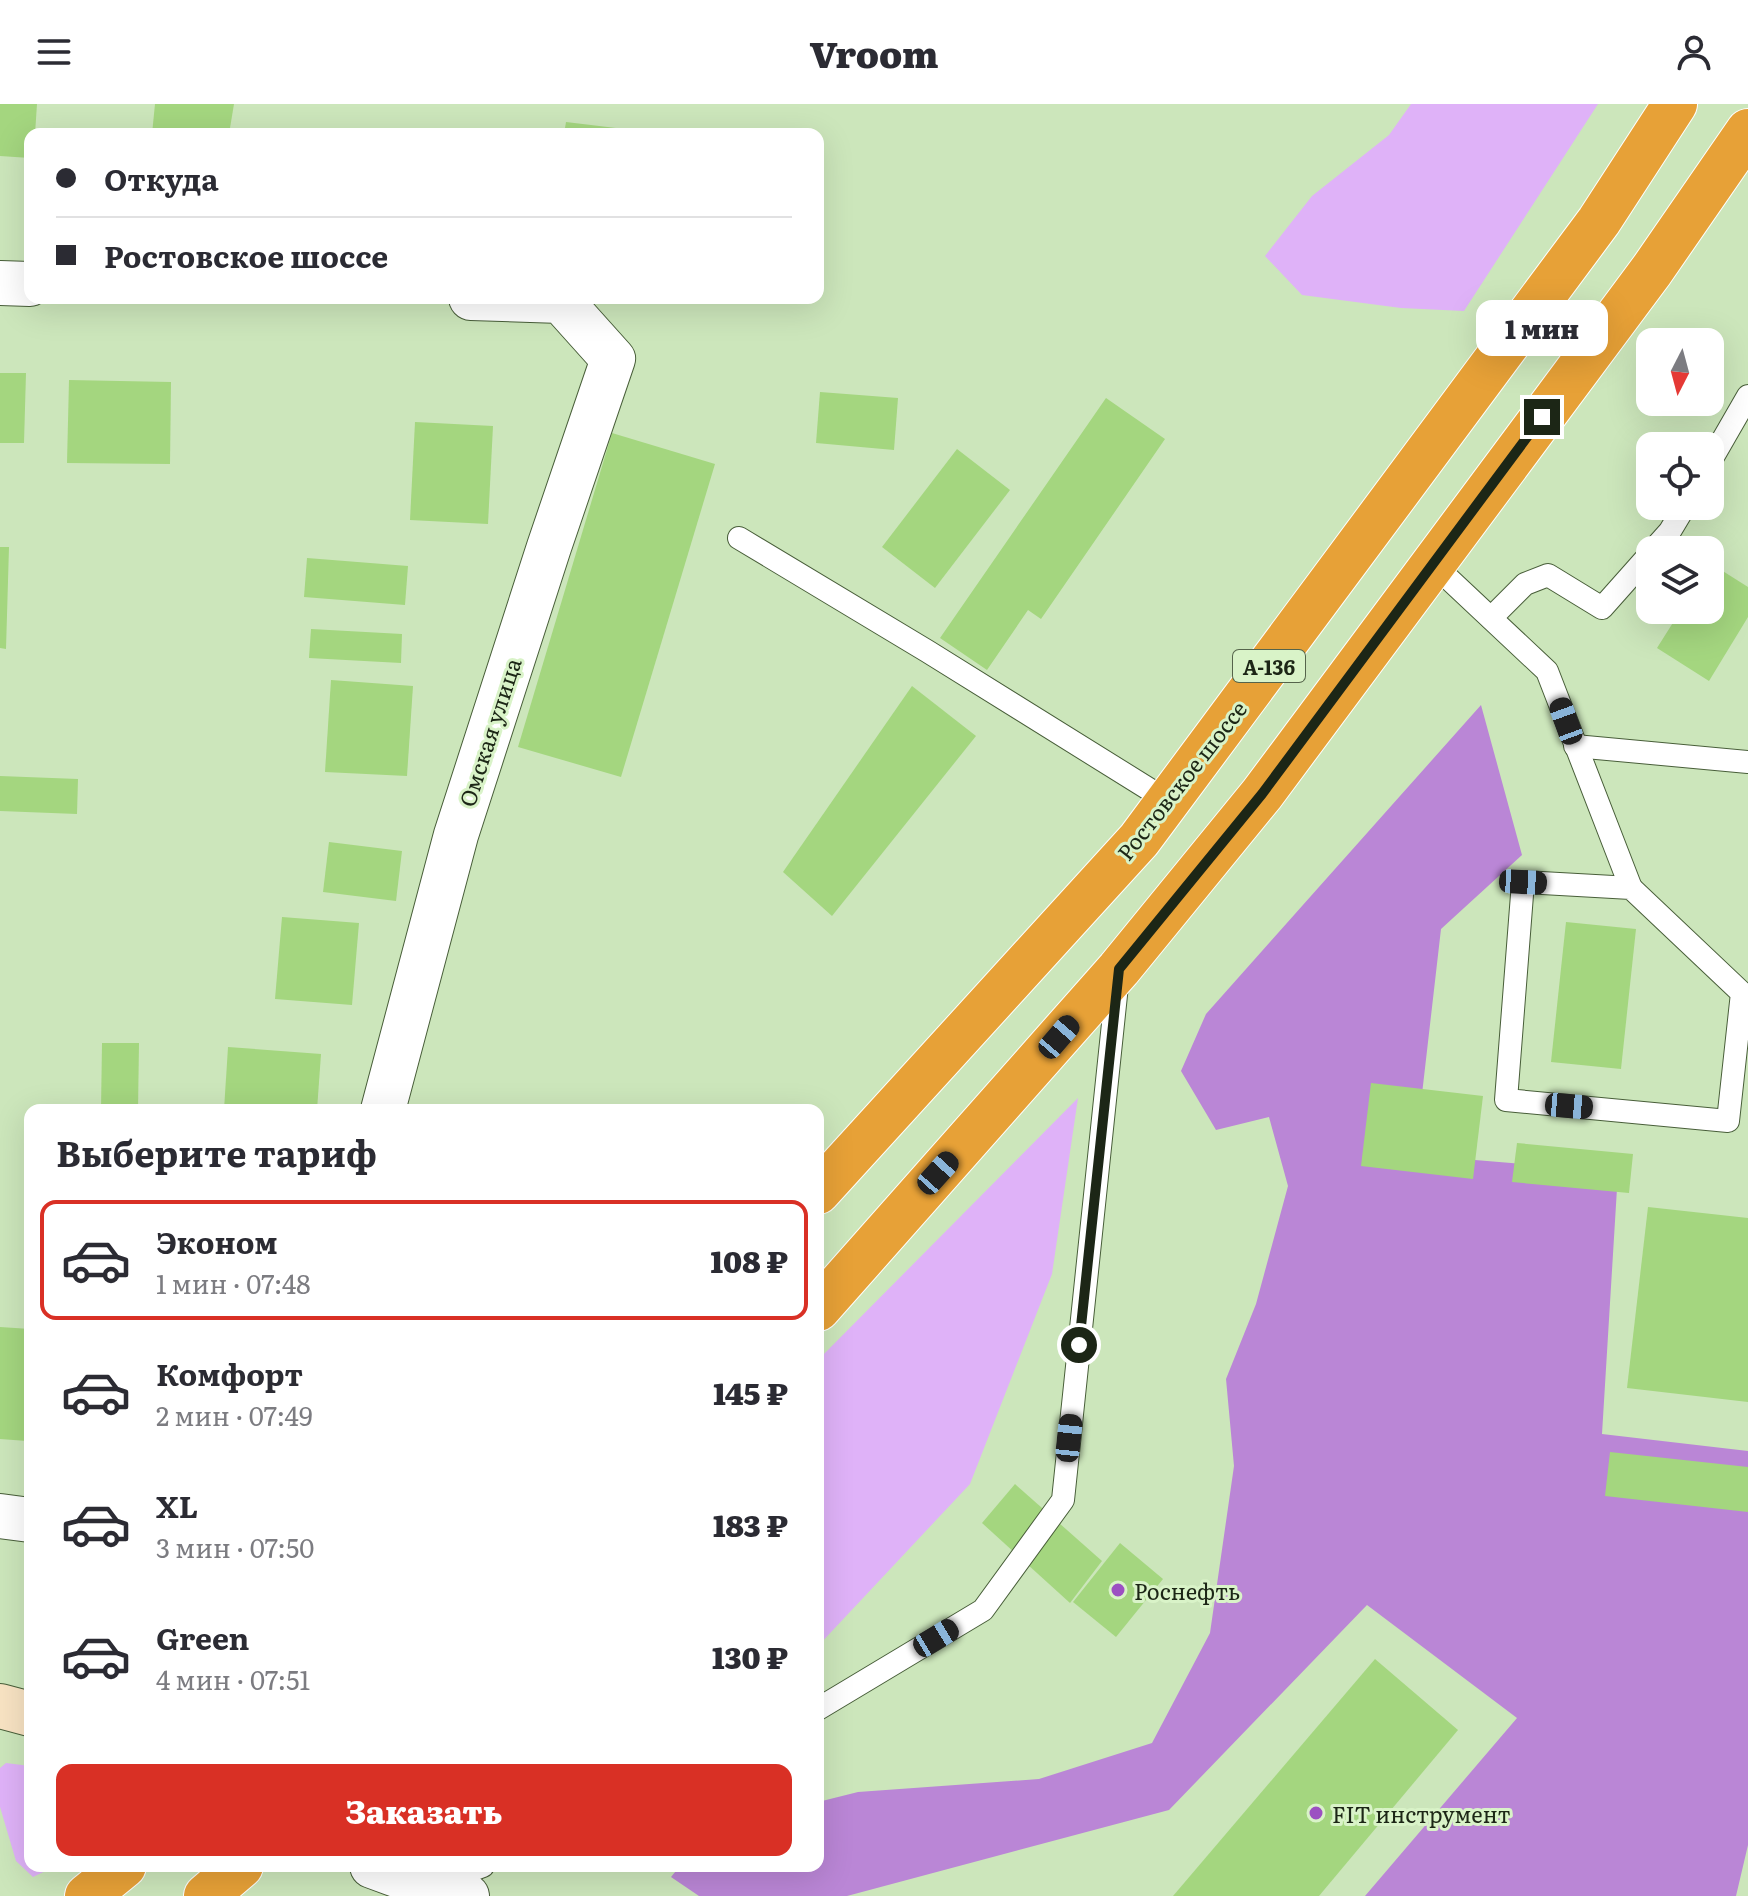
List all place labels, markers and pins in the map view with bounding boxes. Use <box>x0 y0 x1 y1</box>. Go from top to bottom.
place label: Роснефть <box>1134 1574 1240 1607</box>
marker: Роснефть <box>1109 1581 1127 1599</box>
place label: FIT инструмент <box>1332 1797 1511 1830</box>
marker: FIT инструмент <box>1307 1804 1325 1822</box>

